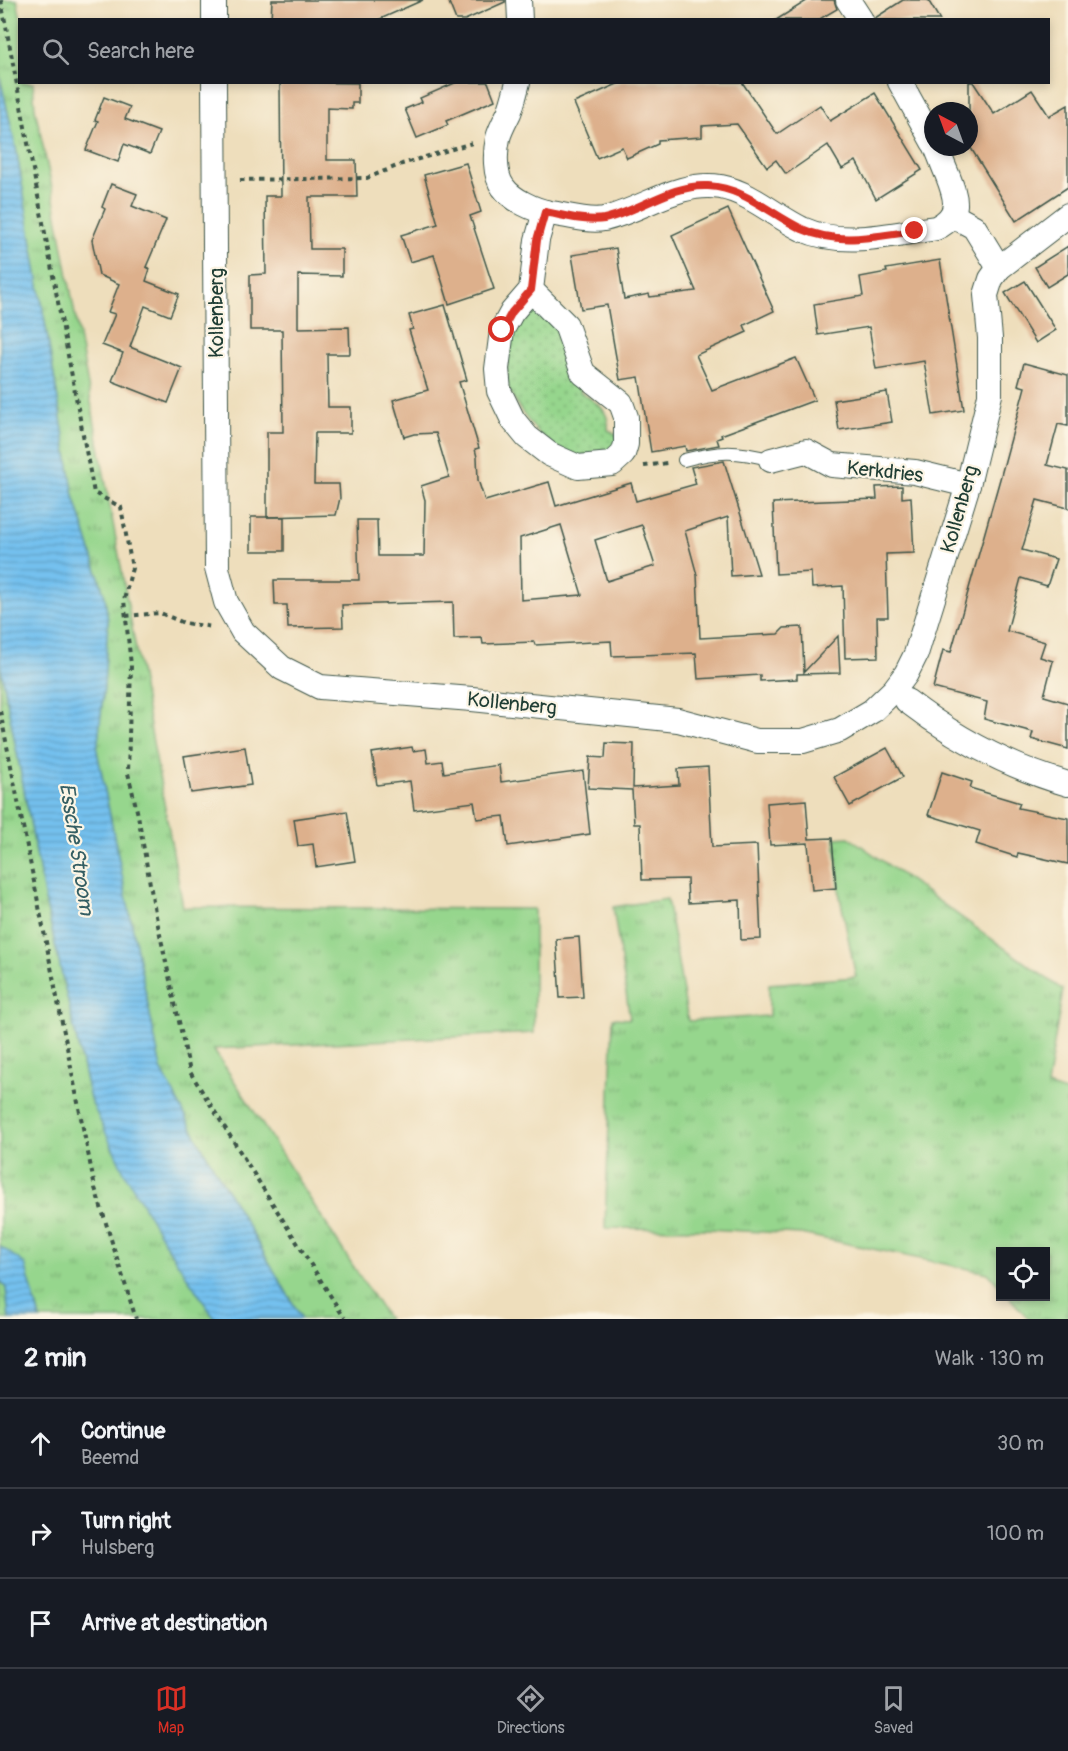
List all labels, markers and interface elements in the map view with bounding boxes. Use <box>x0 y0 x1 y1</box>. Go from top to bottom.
search box <box>18 18 1050 84</box>
icon: search <box>39 35 72 68</box>
text: Search here <box>87 37 194 65</box>
north arrow <box>924 102 978 156</box>
route end <box>901 217 927 243</box>
street label: Kollenberg <box>204 268 229 358</box>
route start <box>488 316 514 342</box>
street label: Kerkdries <box>845 455 924 488</box>
street label: Kollenberg <box>935 462 984 556</box>
street label: Kollenberg <box>466 686 558 721</box>
water label: Essche Stroom <box>53 781 100 918</box>
map controls <box>996 1247 1050 1301</box>
button: locate <box>996 1247 1050 1301</box>
text: 2 min <box>24 1342 86 1374</box>
text: Walk · 130 m <box>935 1346 1044 1371</box>
text: Continue <box>81 1417 165 1445</box>
icon: ahead <box>24 1427 57 1460</box>
text: 30 m <box>997 1431 1044 1456</box>
text: Beemd <box>81 1445 139 1470</box>
text: Turn right <box>81 1507 171 1535</box>
icon: right <box>24 1517 57 1550</box>
text: 100 m <box>987 1521 1044 1546</box>
text: Hulsberg <box>81 1535 154 1560</box>
icon: arrive <box>24 1607 57 1640</box>
text: Arrive at destination <box>81 1609 267 1637</box>
tab: Map <box>155 1682 188 1738</box>
tab: Directions <box>497 1682 565 1738</box>
tab: Saved <box>874 1682 913 1738</box>

